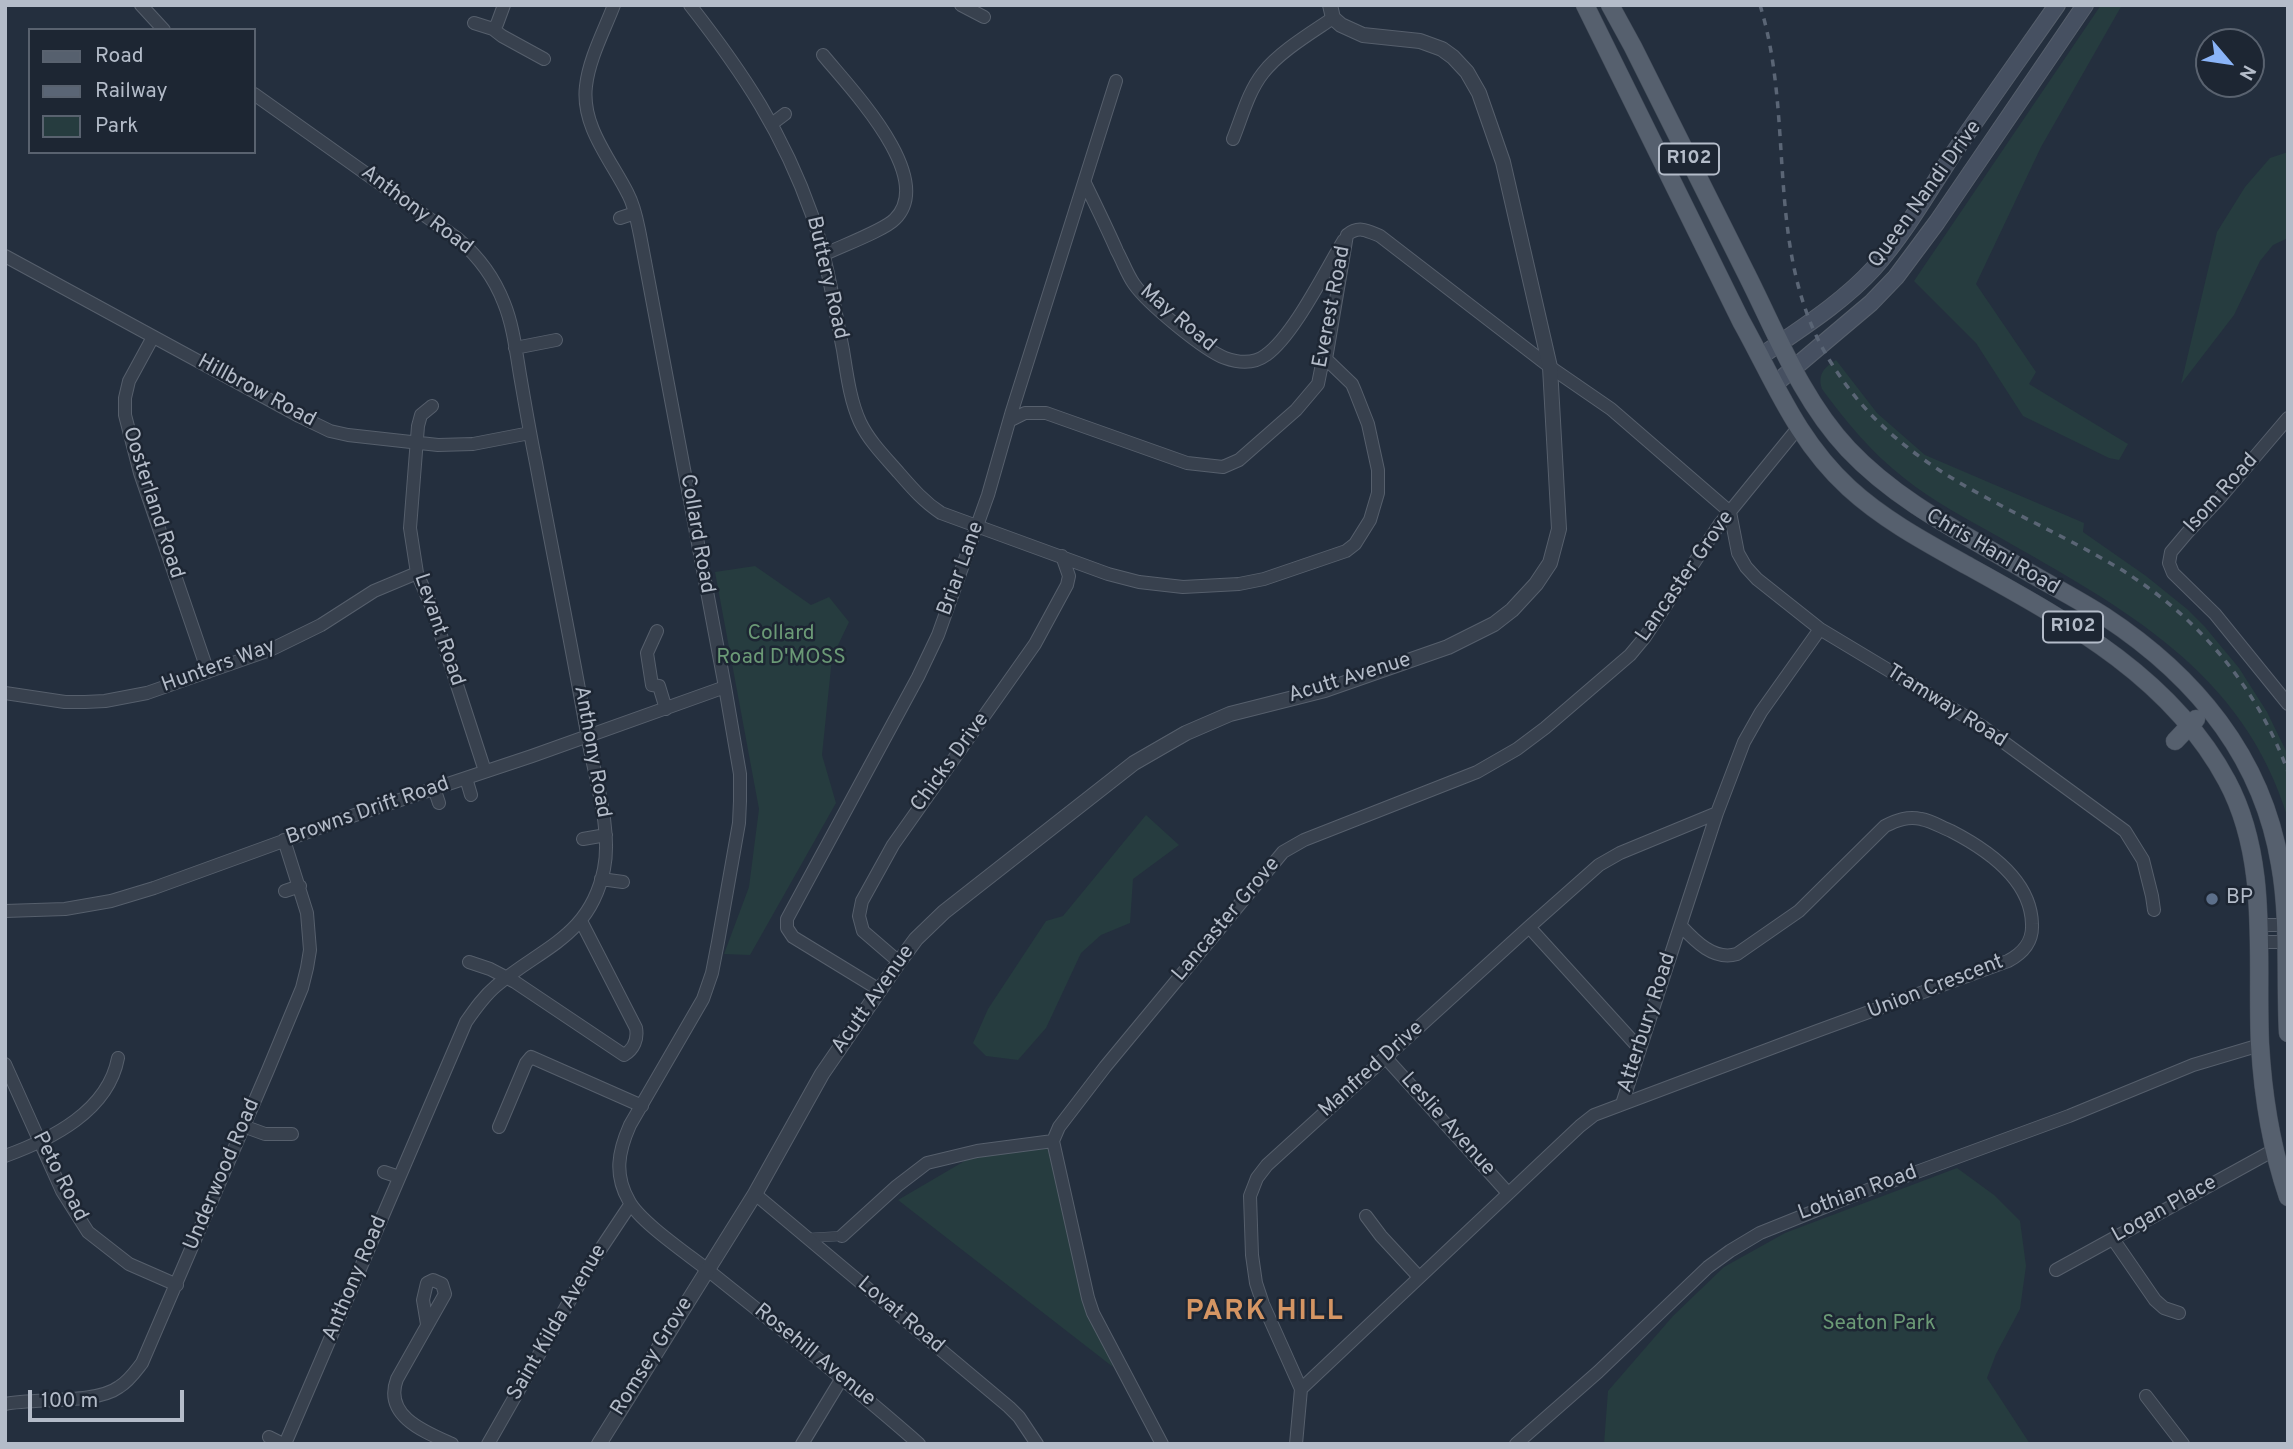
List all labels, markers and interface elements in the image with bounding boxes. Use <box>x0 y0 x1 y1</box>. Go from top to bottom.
legend <box>28 28 256 154</box>
north arrow <box>2195 28 2265 98</box>
text: Road <box>95 43 144 70</box>
text: N <box>2233 60 2260 84</box>
text: Railway <box>95 78 168 105</box>
text: Park <box>95 113 138 140</box>
street label: Queen Nandi Drive <box>1864 116 1988 274</box>
road number: R102 <box>1659 144 1719 174</box>
street label: Anthony Road <box>355 161 477 261</box>
street label: Buttery Road <box>800 214 852 342</box>
street label: Everest Road <box>1309 244 1357 370</box>
street label: May Road <box>1134 280 1220 358</box>
street label: Hillbrow Road <box>192 350 320 434</box>
street label: Oosterland Road <box>116 424 188 582</box>
street label: Isom Road <box>2180 449 2264 539</box>
street label: Collard Road <box>673 472 719 596</box>
street label: Chris Hani Road <box>1921 505 2063 601</box>
street label: Lancaster Grove <box>1631 507 1741 647</box>
street label: Briar Lane <box>933 519 991 619</box>
street label: Levant Road <box>407 570 469 690</box>
road number: R102 <box>2043 612 2103 642</box>
park label: Collard Road D'MOSS <box>716 622 846 672</box>
street label: Hunters Way <box>159 635 279 699</box>
street label: Acutt Avenue <box>1286 648 1414 710</box>
street label: Tramway Road <box>1881 660 2011 754</box>
street label: Anthony Road <box>567 684 615 820</box>
street label: Chicks Drive <box>907 708 995 818</box>
street label: Browns Drift Road <box>283 772 453 852</box>
street label: Lancaster Grove <box>1168 853 1286 987</box>
place label: BP <box>2226 886 2253 912</box>
marker: BP <box>2204 891 2220 907</box>
street label: Acutt Avenue <box>827 941 921 1059</box>
street label: Atterbury Road <box>1614 950 1682 1096</box>
street label: Union Crescent <box>1864 951 2008 1025</box>
street label: Manfred Drive <box>1314 1016 1430 1124</box>
street label: Leslie Avenue <box>1394 1068 1500 1182</box>
street label: Underwood Road <box>180 1095 266 1255</box>
street label: Peto Road <box>26 1128 92 1226</box>
street label: Lothian Road <box>1795 1161 1921 1227</box>
street label: Logan Place <box>2108 1171 2222 1249</box>
street label: Anthony Road <box>318 1213 394 1345</box>
street label: Saint Kilda Avenue <box>503 1240 613 1406</box>
street label: Lovat Road <box>851 1272 949 1360</box>
street label: Romsey Grove <box>607 1293 699 1421</box>
district label: PARK HILL <box>1187 1296 1343 1330</box>
street label: Rosehill Avenue <box>748 1299 880 1413</box>
park label: Seaton Park <box>1822 1312 1936 1338</box>
scale bar <box>32 1376 187 1420</box>
text: 100 m <box>41 1388 98 1415</box>

